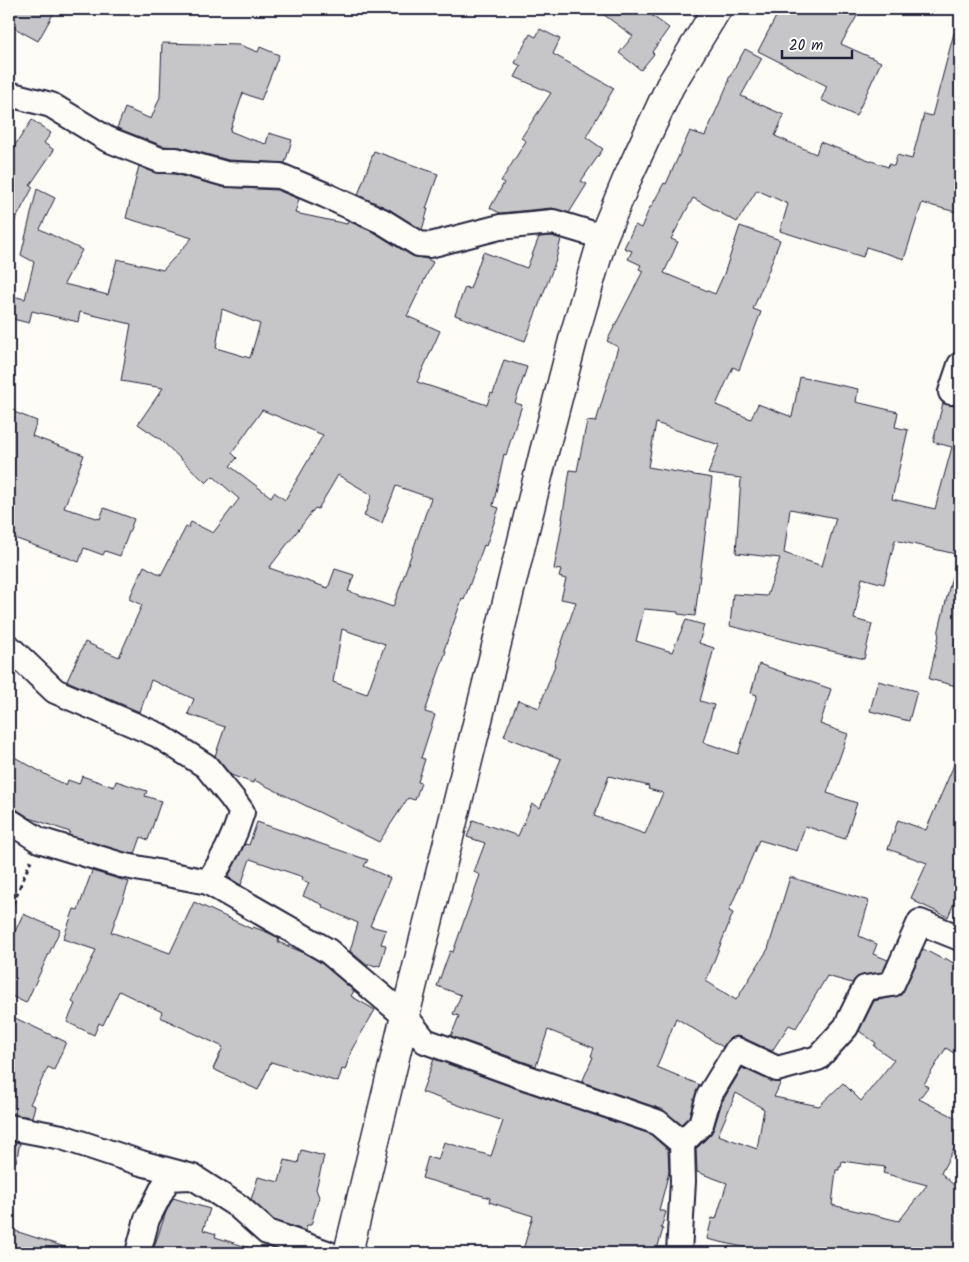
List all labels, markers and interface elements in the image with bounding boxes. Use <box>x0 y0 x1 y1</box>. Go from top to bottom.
scale bar <box>782 28 852 60</box>
text: 20 m <box>789 34 823 58</box>

